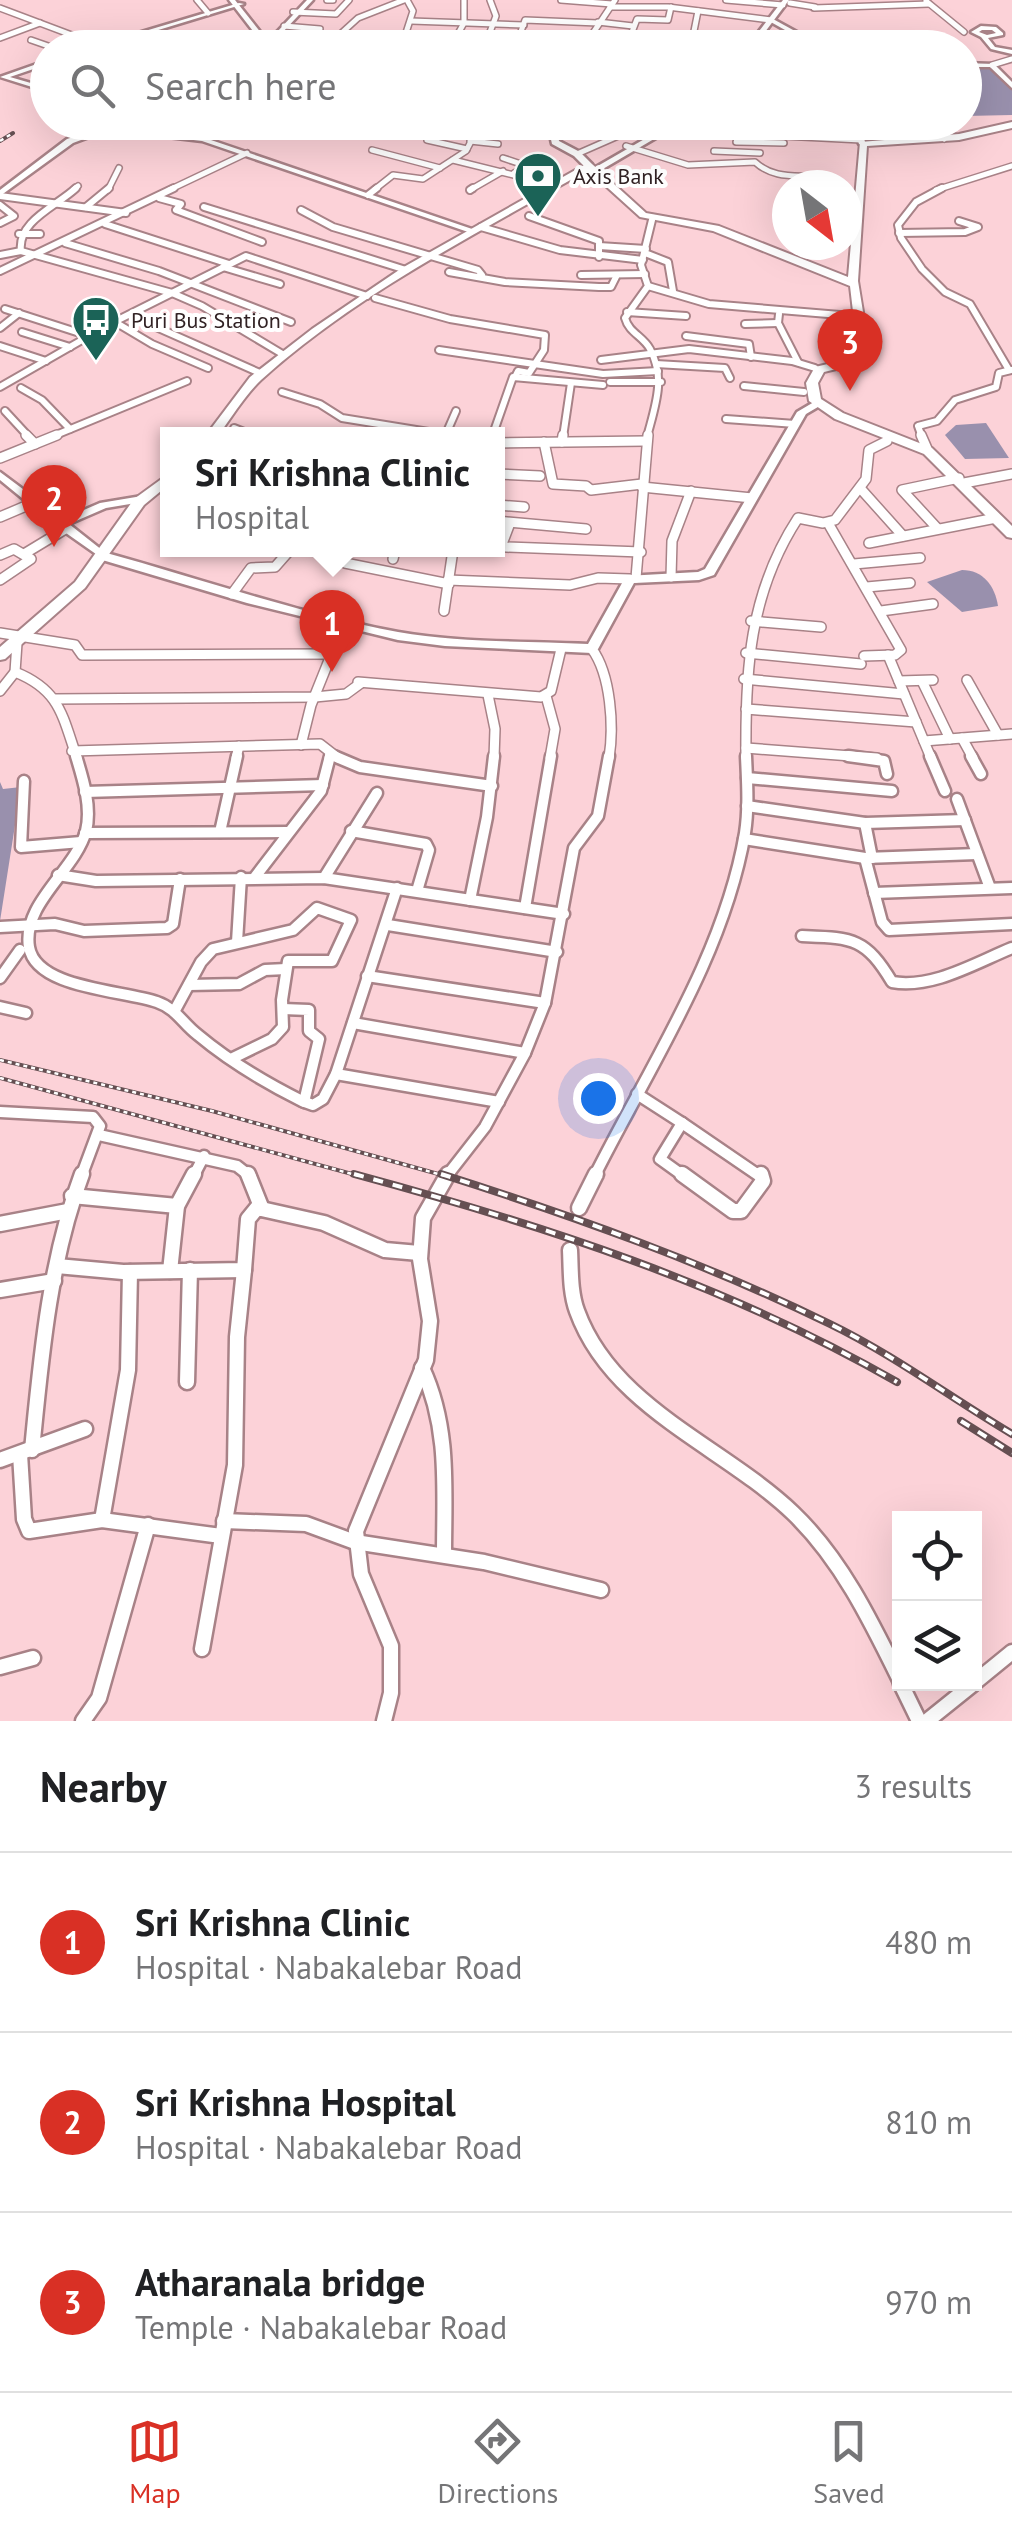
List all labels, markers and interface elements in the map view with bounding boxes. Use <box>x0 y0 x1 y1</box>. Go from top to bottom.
search box <box>30 30 982 140</box>
icon: search <box>65 58 120 113</box>
text: Search here <box>145 61 337 110</box>
bank icon: Axis Bank <box>512 150 564 218</box>
place label: Axis Bank <box>573 162 664 190</box>
north arrow <box>772 170 862 260</box>
bus stop icon: Puri Bus Station <box>70 294 122 362</box>
place label: Puri Bus Station <box>131 306 281 334</box>
pin: 3 <box>818 308 882 391</box>
popup <box>160 427 505 557</box>
text: Sri Krishna Clinic <box>195 447 470 496</box>
pin: 2 <box>22 464 86 547</box>
text: Hospital <box>195 496 309 538</box>
pin: 1 <box>300 590 364 672</box>
your location <box>573 1073 624 1124</box>
map controls <box>892 1511 982 1691</box>
button: locate <box>892 1511 982 1601</box>
button: layers <box>892 1601 982 1691</box>
text: Nearby <box>40 1759 167 1814</box>
text: 3 results <box>854 1765 972 1807</box>
text: Sri Krishna Clinic <box>135 1897 410 1946</box>
text: 1 <box>63 1921 82 1963</box>
text: 480 m <box>885 1921 972 1963</box>
text: Hospital · Nabakalebar Road <box>135 1946 522 1988</box>
text: Sri Krishna Hospital <box>135 2077 456 2126</box>
text: 2 <box>63 2101 82 2143</box>
text: 810 m <box>885 2101 972 2143</box>
text: Hospital · Nabakalebar Road <box>135 2126 522 2168</box>
text: Atharanala bridge <box>135 2257 425 2306</box>
text: 3 <box>63 2281 82 2323</box>
text: 970 m <box>885 2281 972 2323</box>
text: Temple · Nabakalebar Road <box>135 2306 507 2348</box>
tab: Map <box>127 2414 182 2511</box>
tab: Directions <box>437 2414 558 2511</box>
tab: Saved <box>813 2414 885 2511</box>

